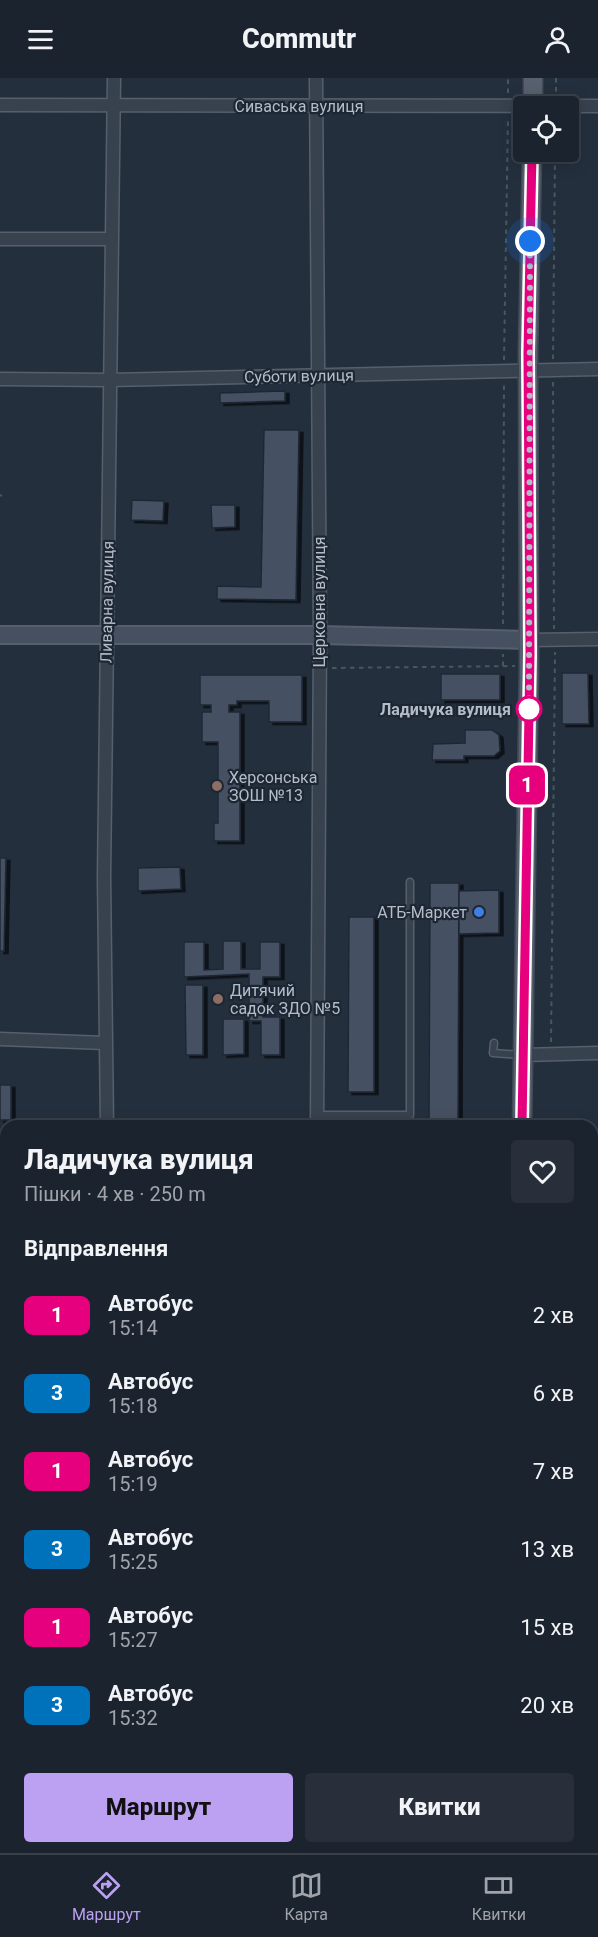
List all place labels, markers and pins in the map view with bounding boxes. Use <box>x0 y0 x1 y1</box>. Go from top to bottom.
marker: Ладичука вулиця <box>516 696 542 722</box>
place label: Ладичука вулиця <box>380 700 511 719</box>
place label: Херсонська ЗОШ №13 <box>229 768 317 805</box>
marker: Херсонська ЗОШ №13 <box>210 779 224 793</box>
place label: АТБ-Маркет <box>377 903 467 922</box>
marker: АТБ-Маркет <box>472 905 486 919</box>
place label: Дитячий садок ЗДО №5 <box>230 981 340 1018</box>
marker: Дитячий садок ЗДО №5 <box>211 992 225 1006</box>

